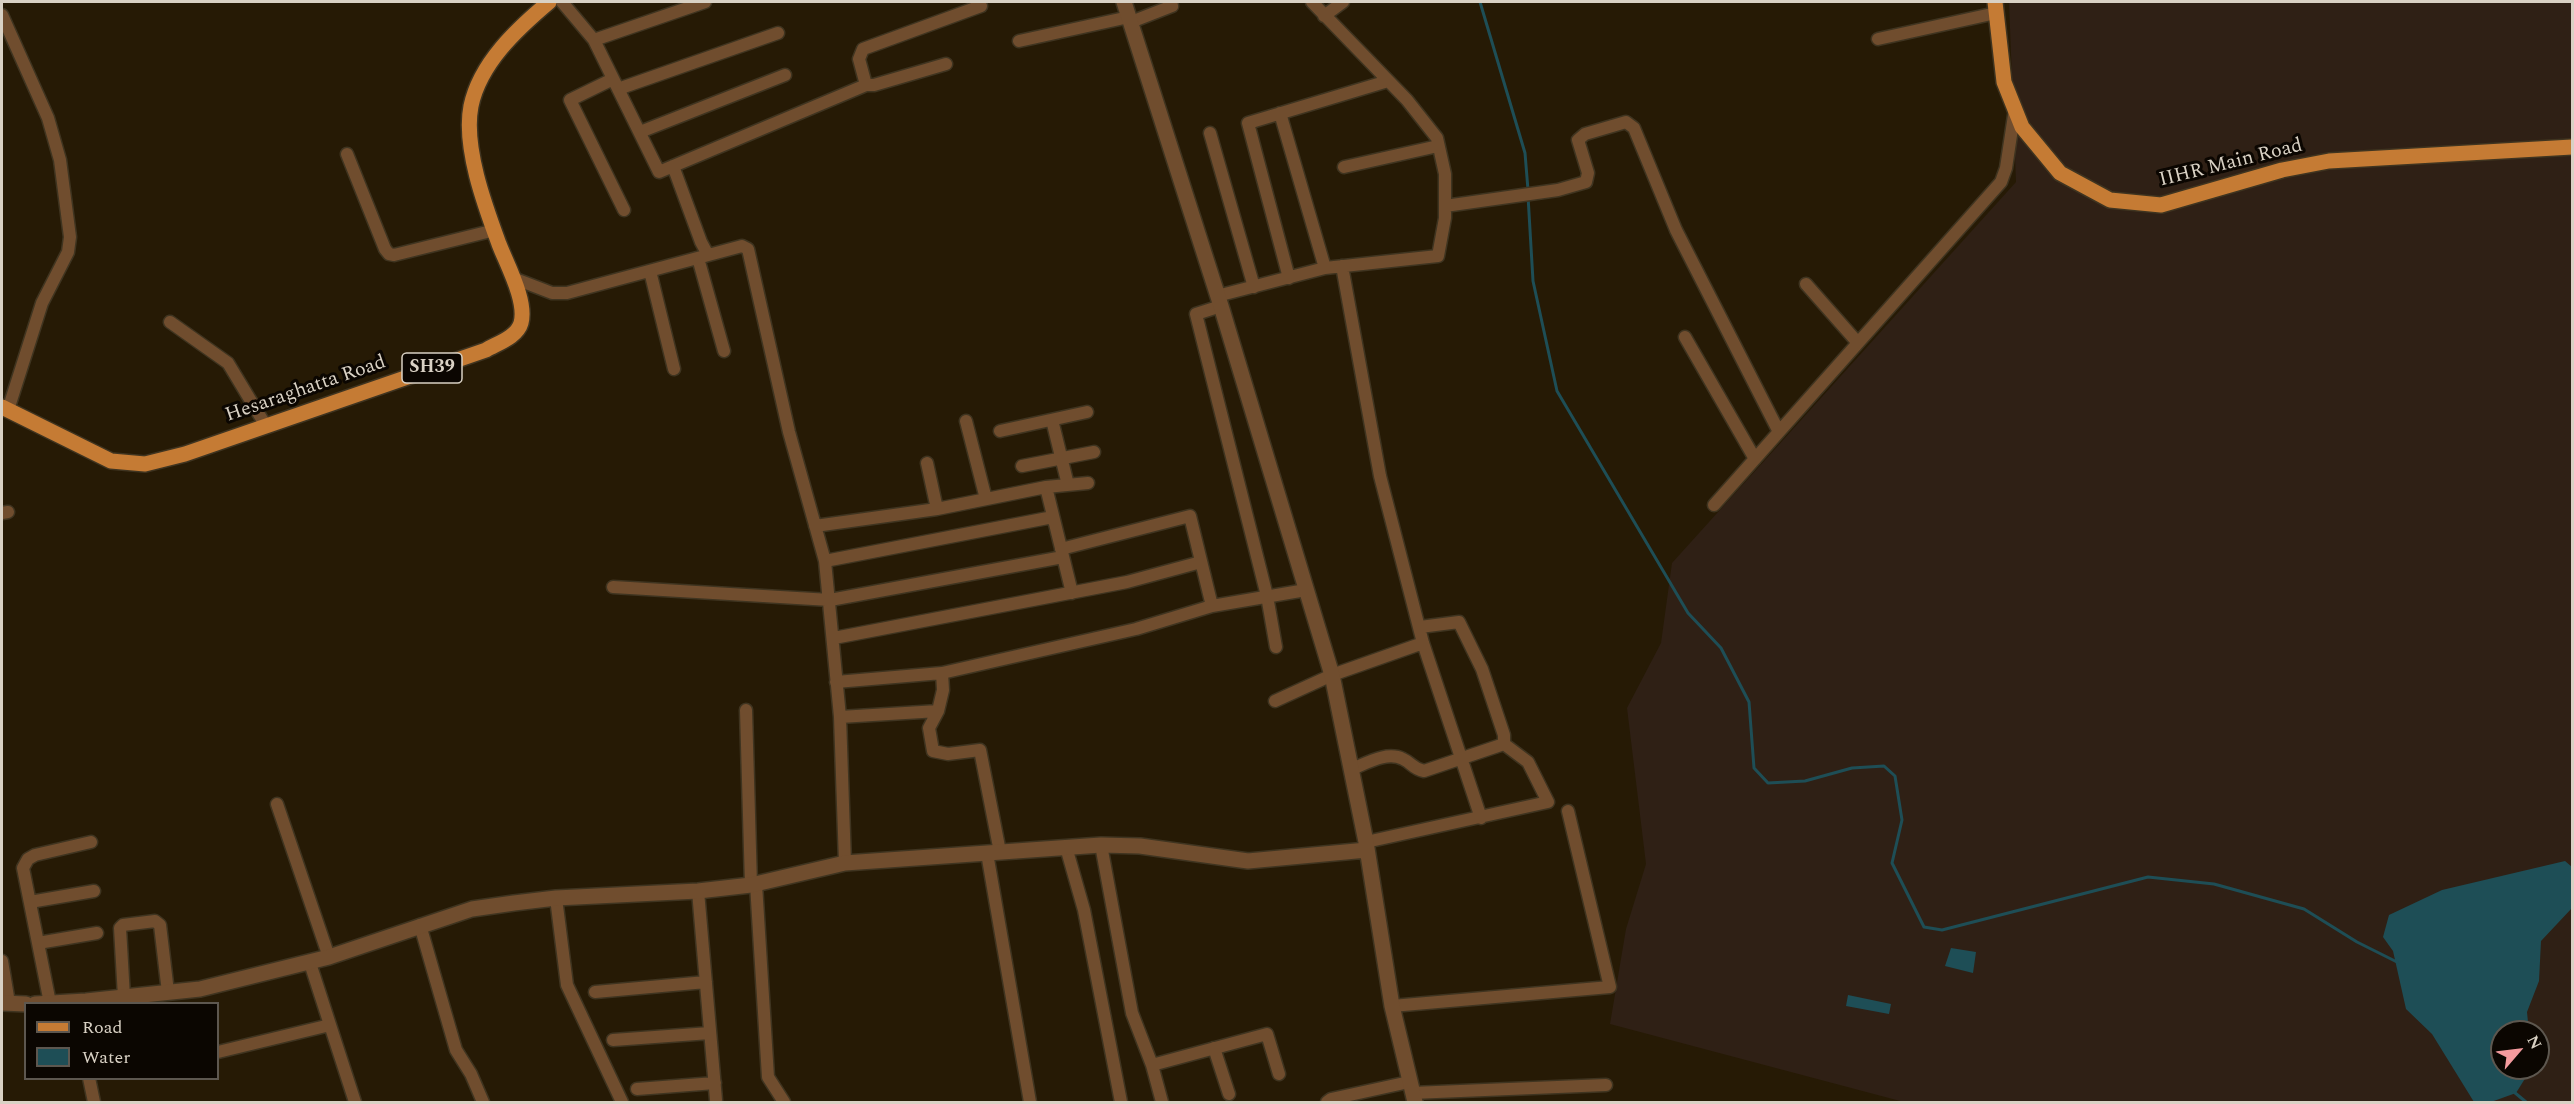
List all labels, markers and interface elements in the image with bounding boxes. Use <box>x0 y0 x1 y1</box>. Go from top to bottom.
street label: IIHR Main Road <box>2157 135 2305 193</box>
street label: Hesaraghatta Road <box>223 351 389 429</box>
road number: SH39 <box>402 353 462 383</box>
legend <box>24 1002 219 1080</box>
text: Road <box>82 1014 123 1041</box>
north arrow <box>2490 1020 2550 1080</box>
text: N <box>2520 1031 2548 1054</box>
text: Water <box>82 1044 130 1071</box>

